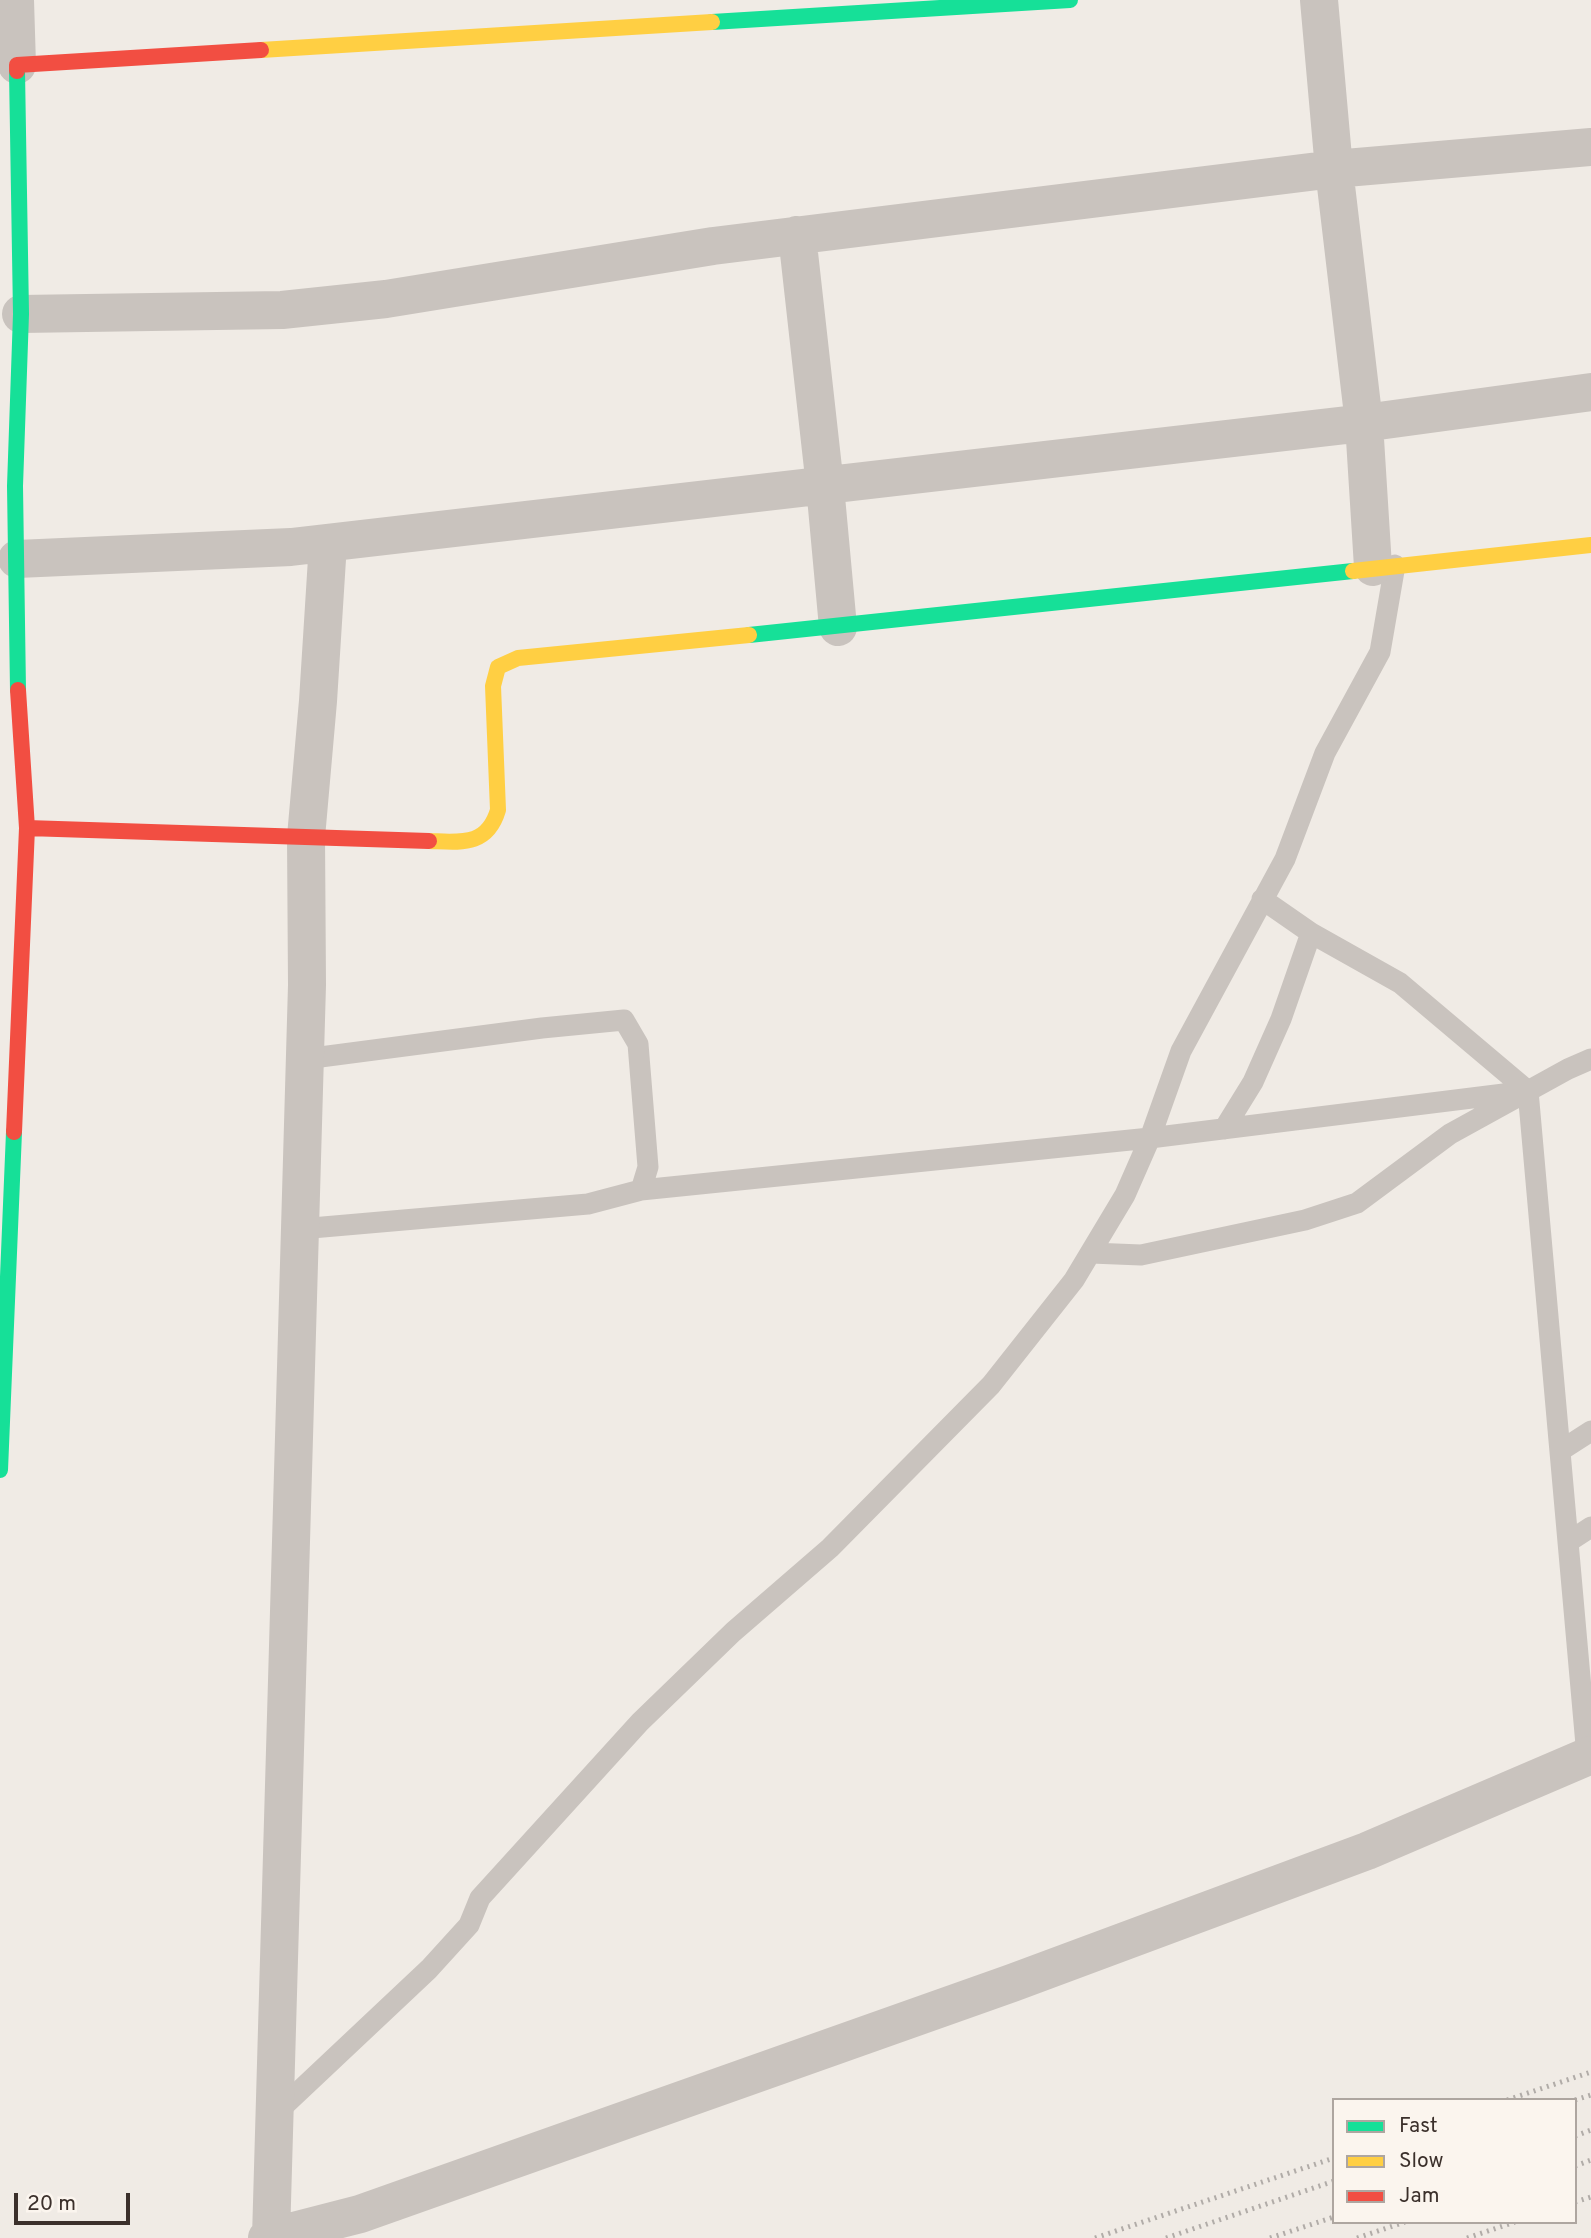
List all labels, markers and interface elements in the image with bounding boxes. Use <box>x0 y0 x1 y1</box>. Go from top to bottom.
legend <box>1332 2098 1577 2224</box>
text: Fast <box>1399 2113 1438 2140</box>
text: Slow <box>1399 2148 1444 2175</box>
scale bar <box>18 2178 133 2222</box>
text: Jam <box>1399 2183 1440 2210</box>
text: 20 m <box>27 2191 76 2218</box>

